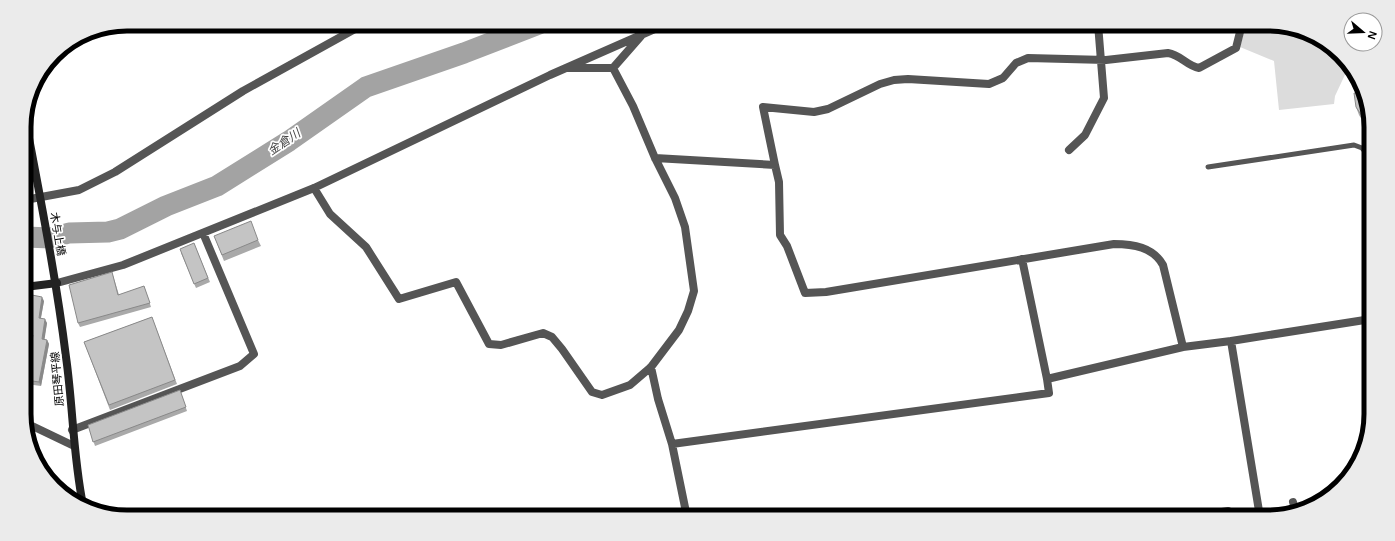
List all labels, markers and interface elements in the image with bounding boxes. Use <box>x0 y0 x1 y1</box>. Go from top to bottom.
north arrow <box>1343 12 1383 52</box>
text: N <box>1365 30 1379 41</box>
water label: 金倉川 <box>265 125 304 158</box>
street label: 木与上橋 <box>48 211 68 257</box>
street label: 原田琴平線 <box>49 351 65 407</box>

